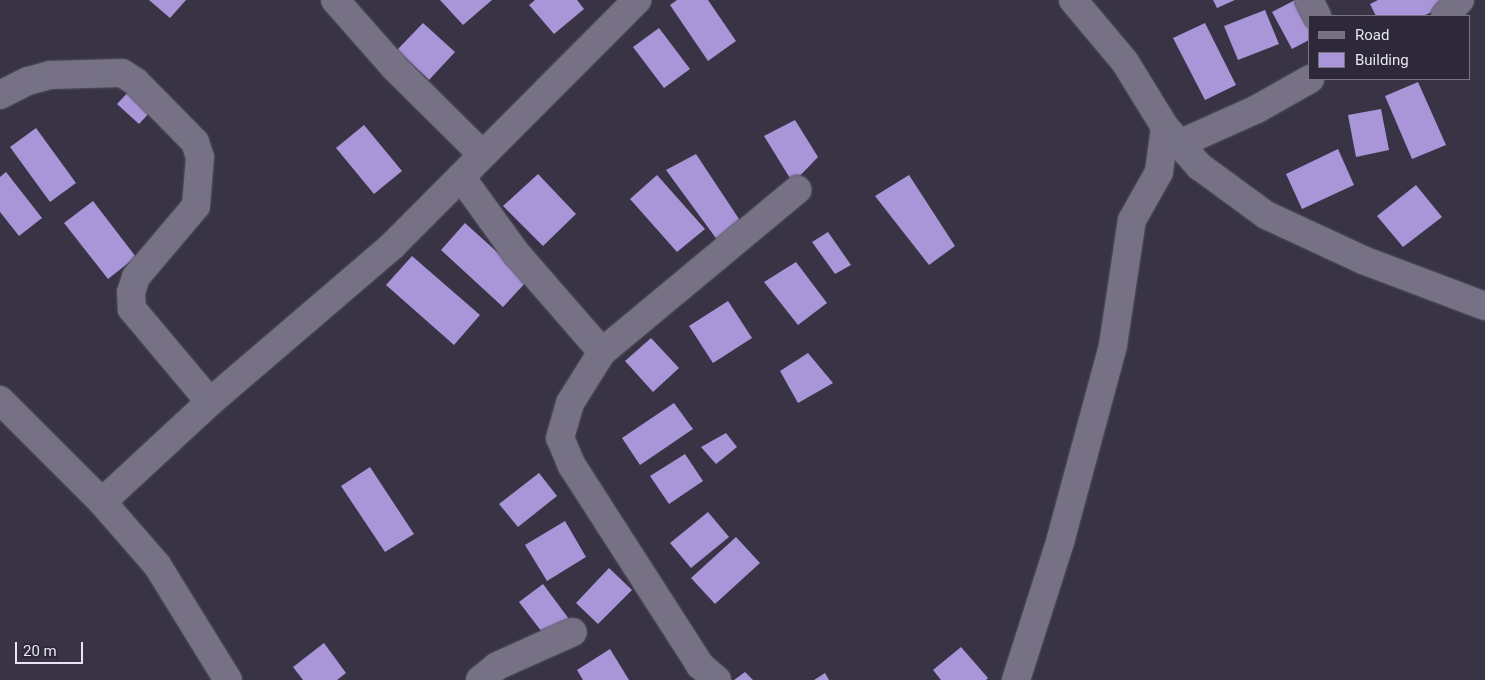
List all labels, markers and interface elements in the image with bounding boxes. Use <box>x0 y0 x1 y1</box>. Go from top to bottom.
legend <box>1308 15 1470 80</box>
text: Road <box>1355 26 1389 44</box>
text: Building <box>1355 51 1409 69</box>
scale bar <box>18 632 85 664</box>
text: 20 m <box>23 642 57 660</box>

